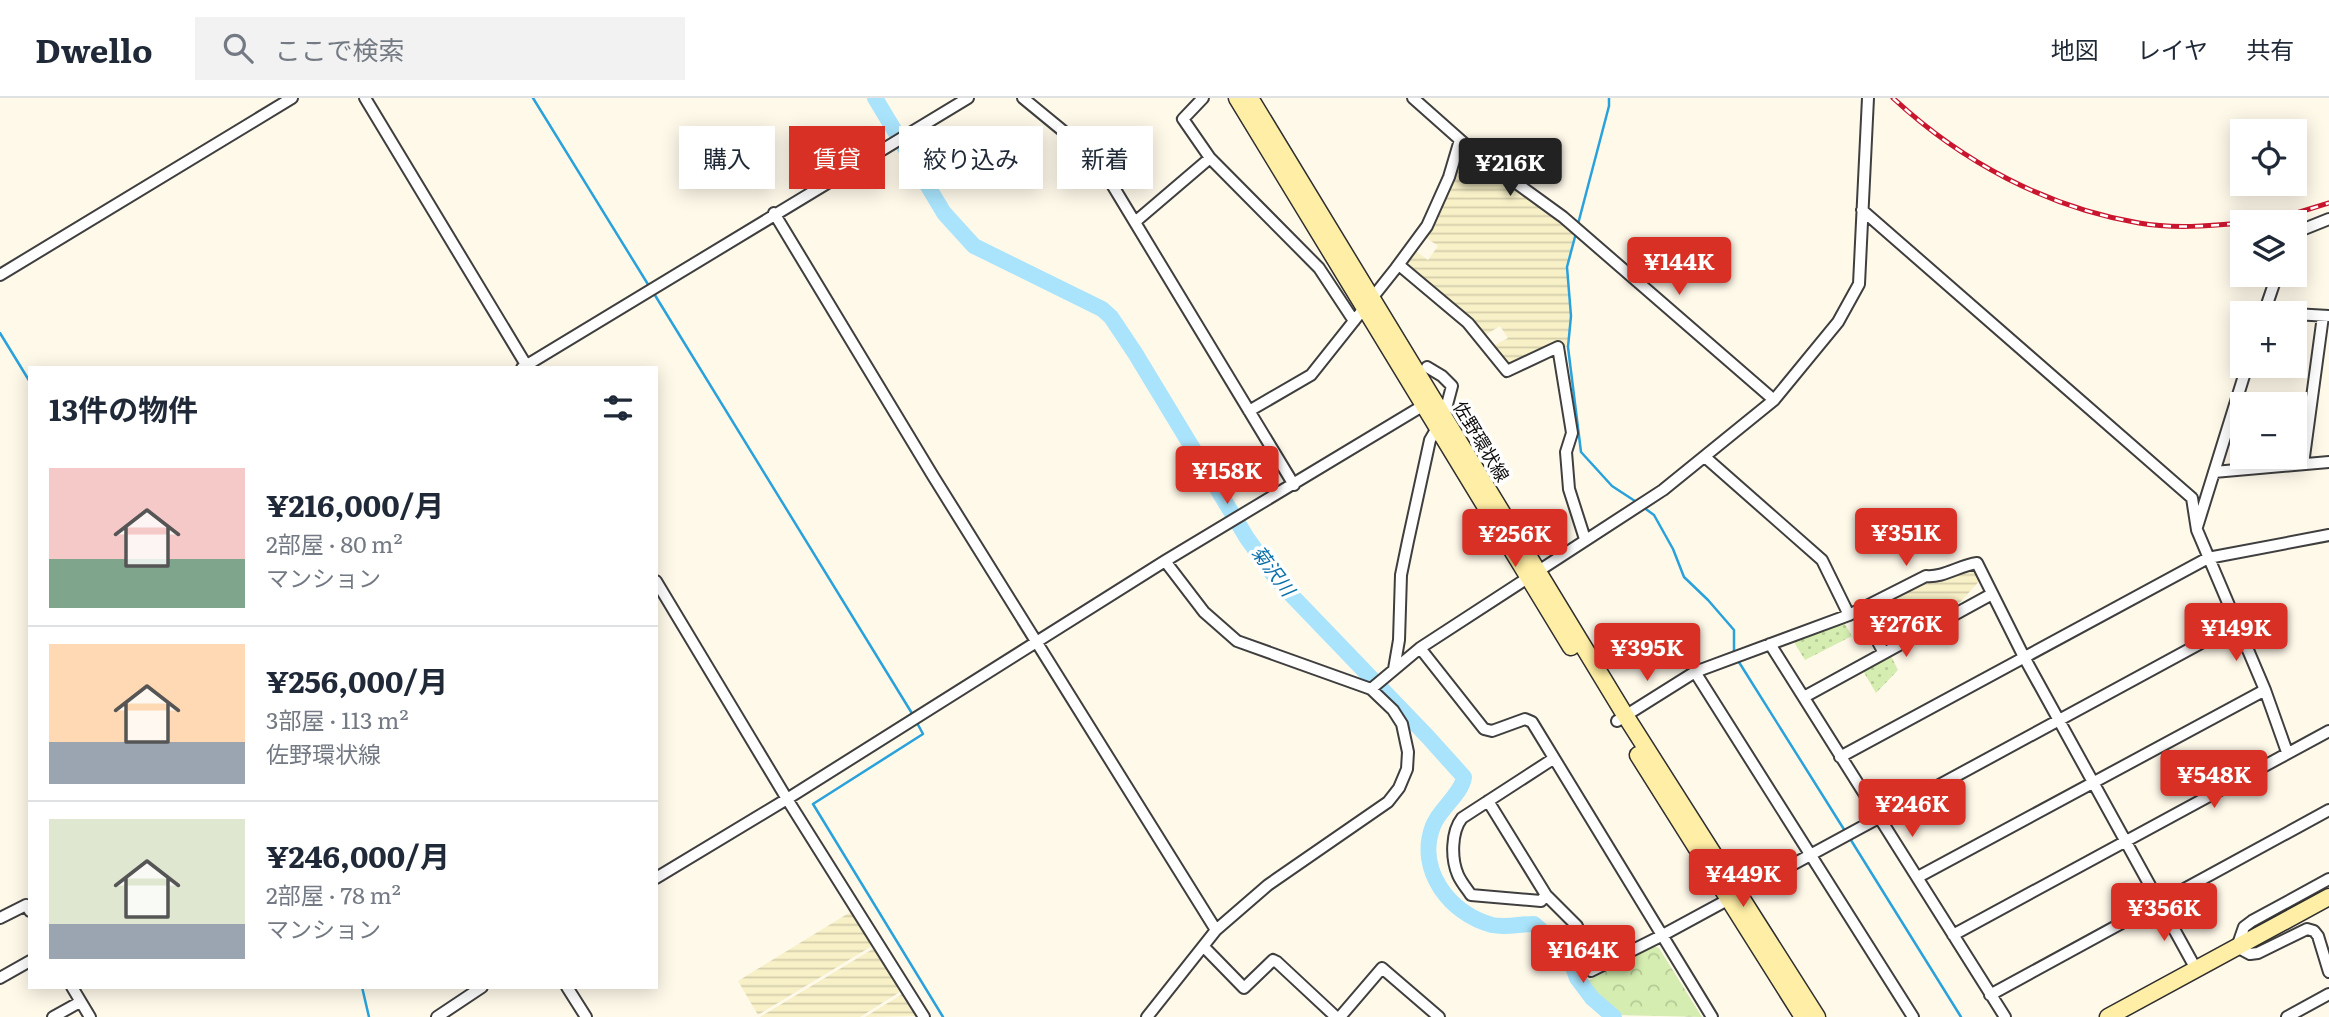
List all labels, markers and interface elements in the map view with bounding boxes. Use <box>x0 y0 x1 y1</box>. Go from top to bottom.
search box <box>195 17 685 80</box>
text: Dwello <box>35 24 153 73</box>
icon: search <box>219 29 257 67</box>
text: ここで検索 <box>275 29 405 68</box>
text: 地図 <box>2051 31 2099 66</box>
text: レイヤ <box>2137 31 2208 66</box>
text: 共有 <box>2246 31 2294 66</box>
map controls <box>2230 119 2307 469</box>
button: locate <box>2230 119 2307 196</box>
chip: 購入 <box>679 126 775 189</box>
chip: 賃貸 <box>789 126 885 189</box>
chip: 絞り込み <box>899 126 1043 189</box>
chip: 新着 <box>1057 126 1153 189</box>
pin: ¥216K <box>1461 139 1559 198</box>
text: ¥216K <box>1475 144 1545 178</box>
button: layers <box>2230 210 2307 287</box>
pin: ¥144K <box>1630 238 1728 297</box>
text: ¥144K <box>1643 243 1715 277</box>
button: + <box>2230 301 2307 378</box>
text: 13件の物件 <box>49 386 198 430</box>
icon: filters <box>599 389 637 427</box>
button: − <box>2230 392 2307 469</box>
street label: 佐野環状線 <box>1447 395 1517 487</box>
pin: ¥158K <box>1178 446 1276 506</box>
text: ¥158K <box>1192 452 1262 486</box>
text: ¥216,000/月 <box>266 482 444 526</box>
icon: home <box>105 496 189 580</box>
pin: ¥351K <box>1857 508 1955 568</box>
pin: ¥256K <box>1466 510 1564 569</box>
text: ¥351K <box>1871 514 1941 548</box>
text: ¥256K <box>1478 515 1552 549</box>
text: 2部屋 · 80 m² <box>266 526 403 560</box>
water label: 菊沢川 <box>1246 539 1304 603</box>
text: マンション <box>266 560 381 594</box>
pin: ¥276K <box>1857 600 1955 659</box>
pin: ¥149K <box>2187 603 2285 663</box>
text: ¥276K <box>1870 605 1942 639</box>
text: ¥149K <box>2201 609 2271 643</box>
pin: ¥395K <box>1598 624 1696 683</box>
text: ¥395K <box>1610 629 1684 663</box>
text: ¥256,000/月 <box>266 658 448 702</box>
icon: home <box>105 672 189 756</box>
text: 3部屋 · 113 m² <box>266 702 409 736</box>
text: 佐野環状線 <box>266 736 381 770</box>
pin: ¥548K <box>2165 750 2263 810</box>
text: ¥548K <box>2176 756 2252 790</box>
pin: ¥246K <box>1863 780 1961 839</box>
text: ¥246K <box>1875 785 1949 819</box>
text: ¥246,000/月 <box>266 833 450 877</box>
icon: home <box>105 847 189 931</box>
pin: ¥449K <box>1694 850 1792 909</box>
text: ¥449K <box>1705 855 1781 889</box>
text: 2部屋 · 78 m² <box>266 877 401 911</box>
pin: ¥356K <box>2115 884 2213 943</box>
text: ¥356K <box>2127 889 2201 923</box>
text: マンション <box>266 911 381 945</box>
pin: ¥164K <box>1534 926 1632 985</box>
text: ¥164K <box>1547 931 1619 965</box>

